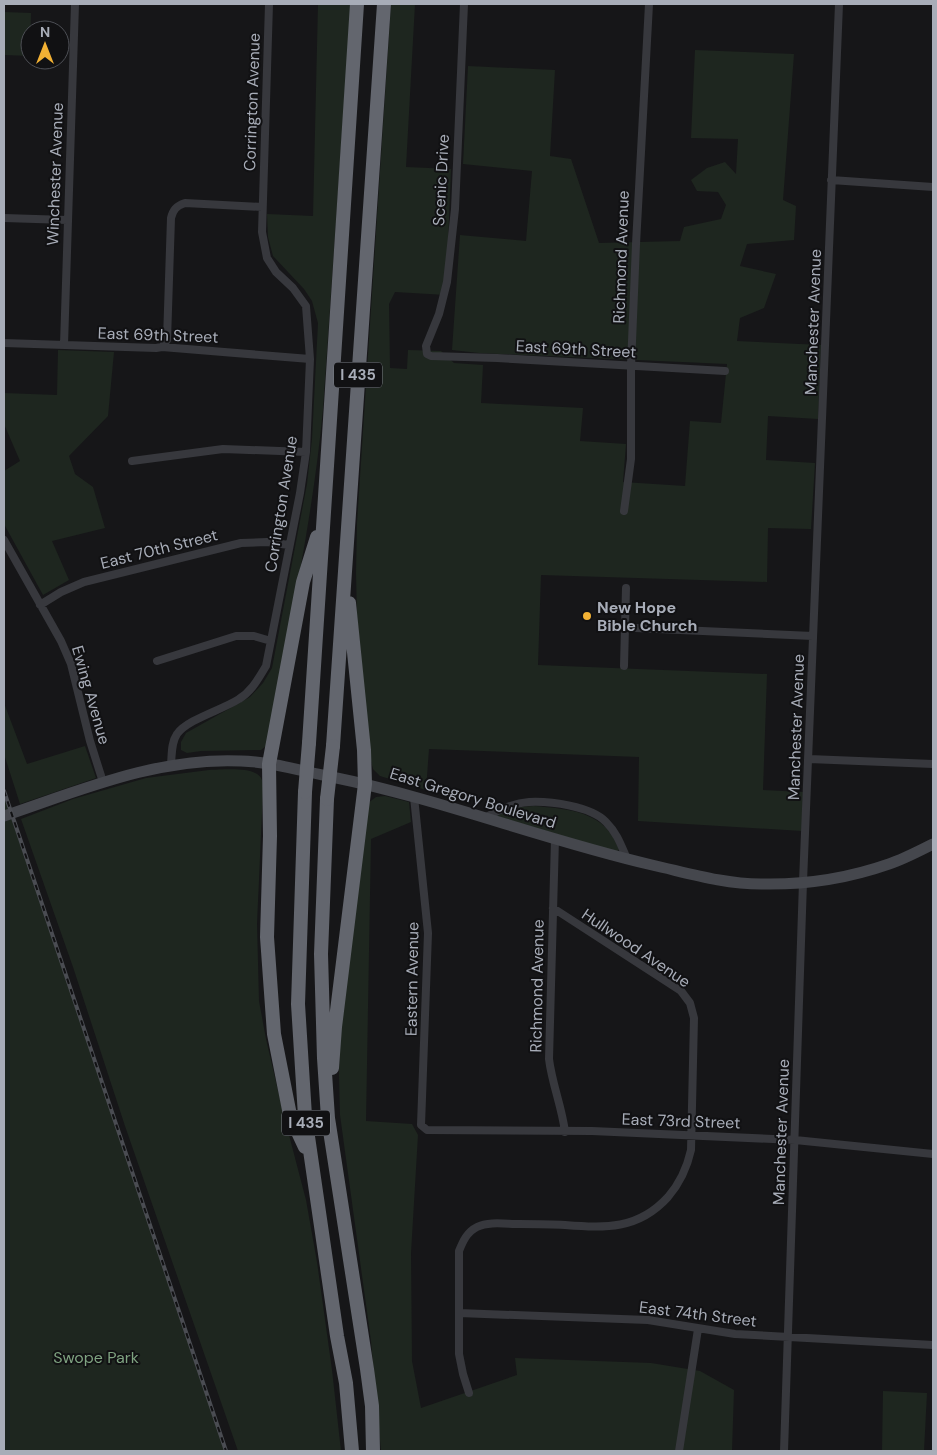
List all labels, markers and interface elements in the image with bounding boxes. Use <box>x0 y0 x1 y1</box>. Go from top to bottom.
north arrow <box>20 20 70 70</box>
text: N <box>40 23 50 41</box>
street label: Corrington Avenue <box>239 33 265 171</box>
street label: Winchester Avenue <box>42 102 68 246</box>
street label: Scenic Drive <box>428 134 454 226</box>
street label: Richmond Avenue <box>608 190 634 324</box>
street label: Manchester Avenue <box>800 249 826 395</box>
street label: East 69th Street <box>97 322 219 348</box>
street label: East 69th Street <box>515 335 637 363</box>
road number: I 435 <box>334 362 382 388</box>
street label: Corrington Avenue <box>260 434 302 574</box>
street label: East 70th Street <box>98 524 220 574</box>
place label: New Hope Bible Church <box>597 597 697 636</box>
marker: New Hope Bible Church <box>581 610 593 622</box>
street label: Ewing Avenue <box>67 643 115 747</box>
street label: Manchester Avenue <box>783 654 809 800</box>
street label: East Gregory Boulevard <box>387 763 559 833</box>
street label: Hullwood Avenue <box>578 904 694 992</box>
street label: Richmond Avenue <box>525 919 549 1053</box>
street label: Eastern Avenue <box>401 922 423 1036</box>
street label: Manchester Avenue <box>768 1059 794 1205</box>
street label: East 73rd Street <box>621 1108 741 1134</box>
road number: I 435 <box>282 1110 330 1136</box>
street label: East 74th Street <box>638 1296 758 1332</box>
park label: Swope Park <box>53 1347 139 1368</box>

